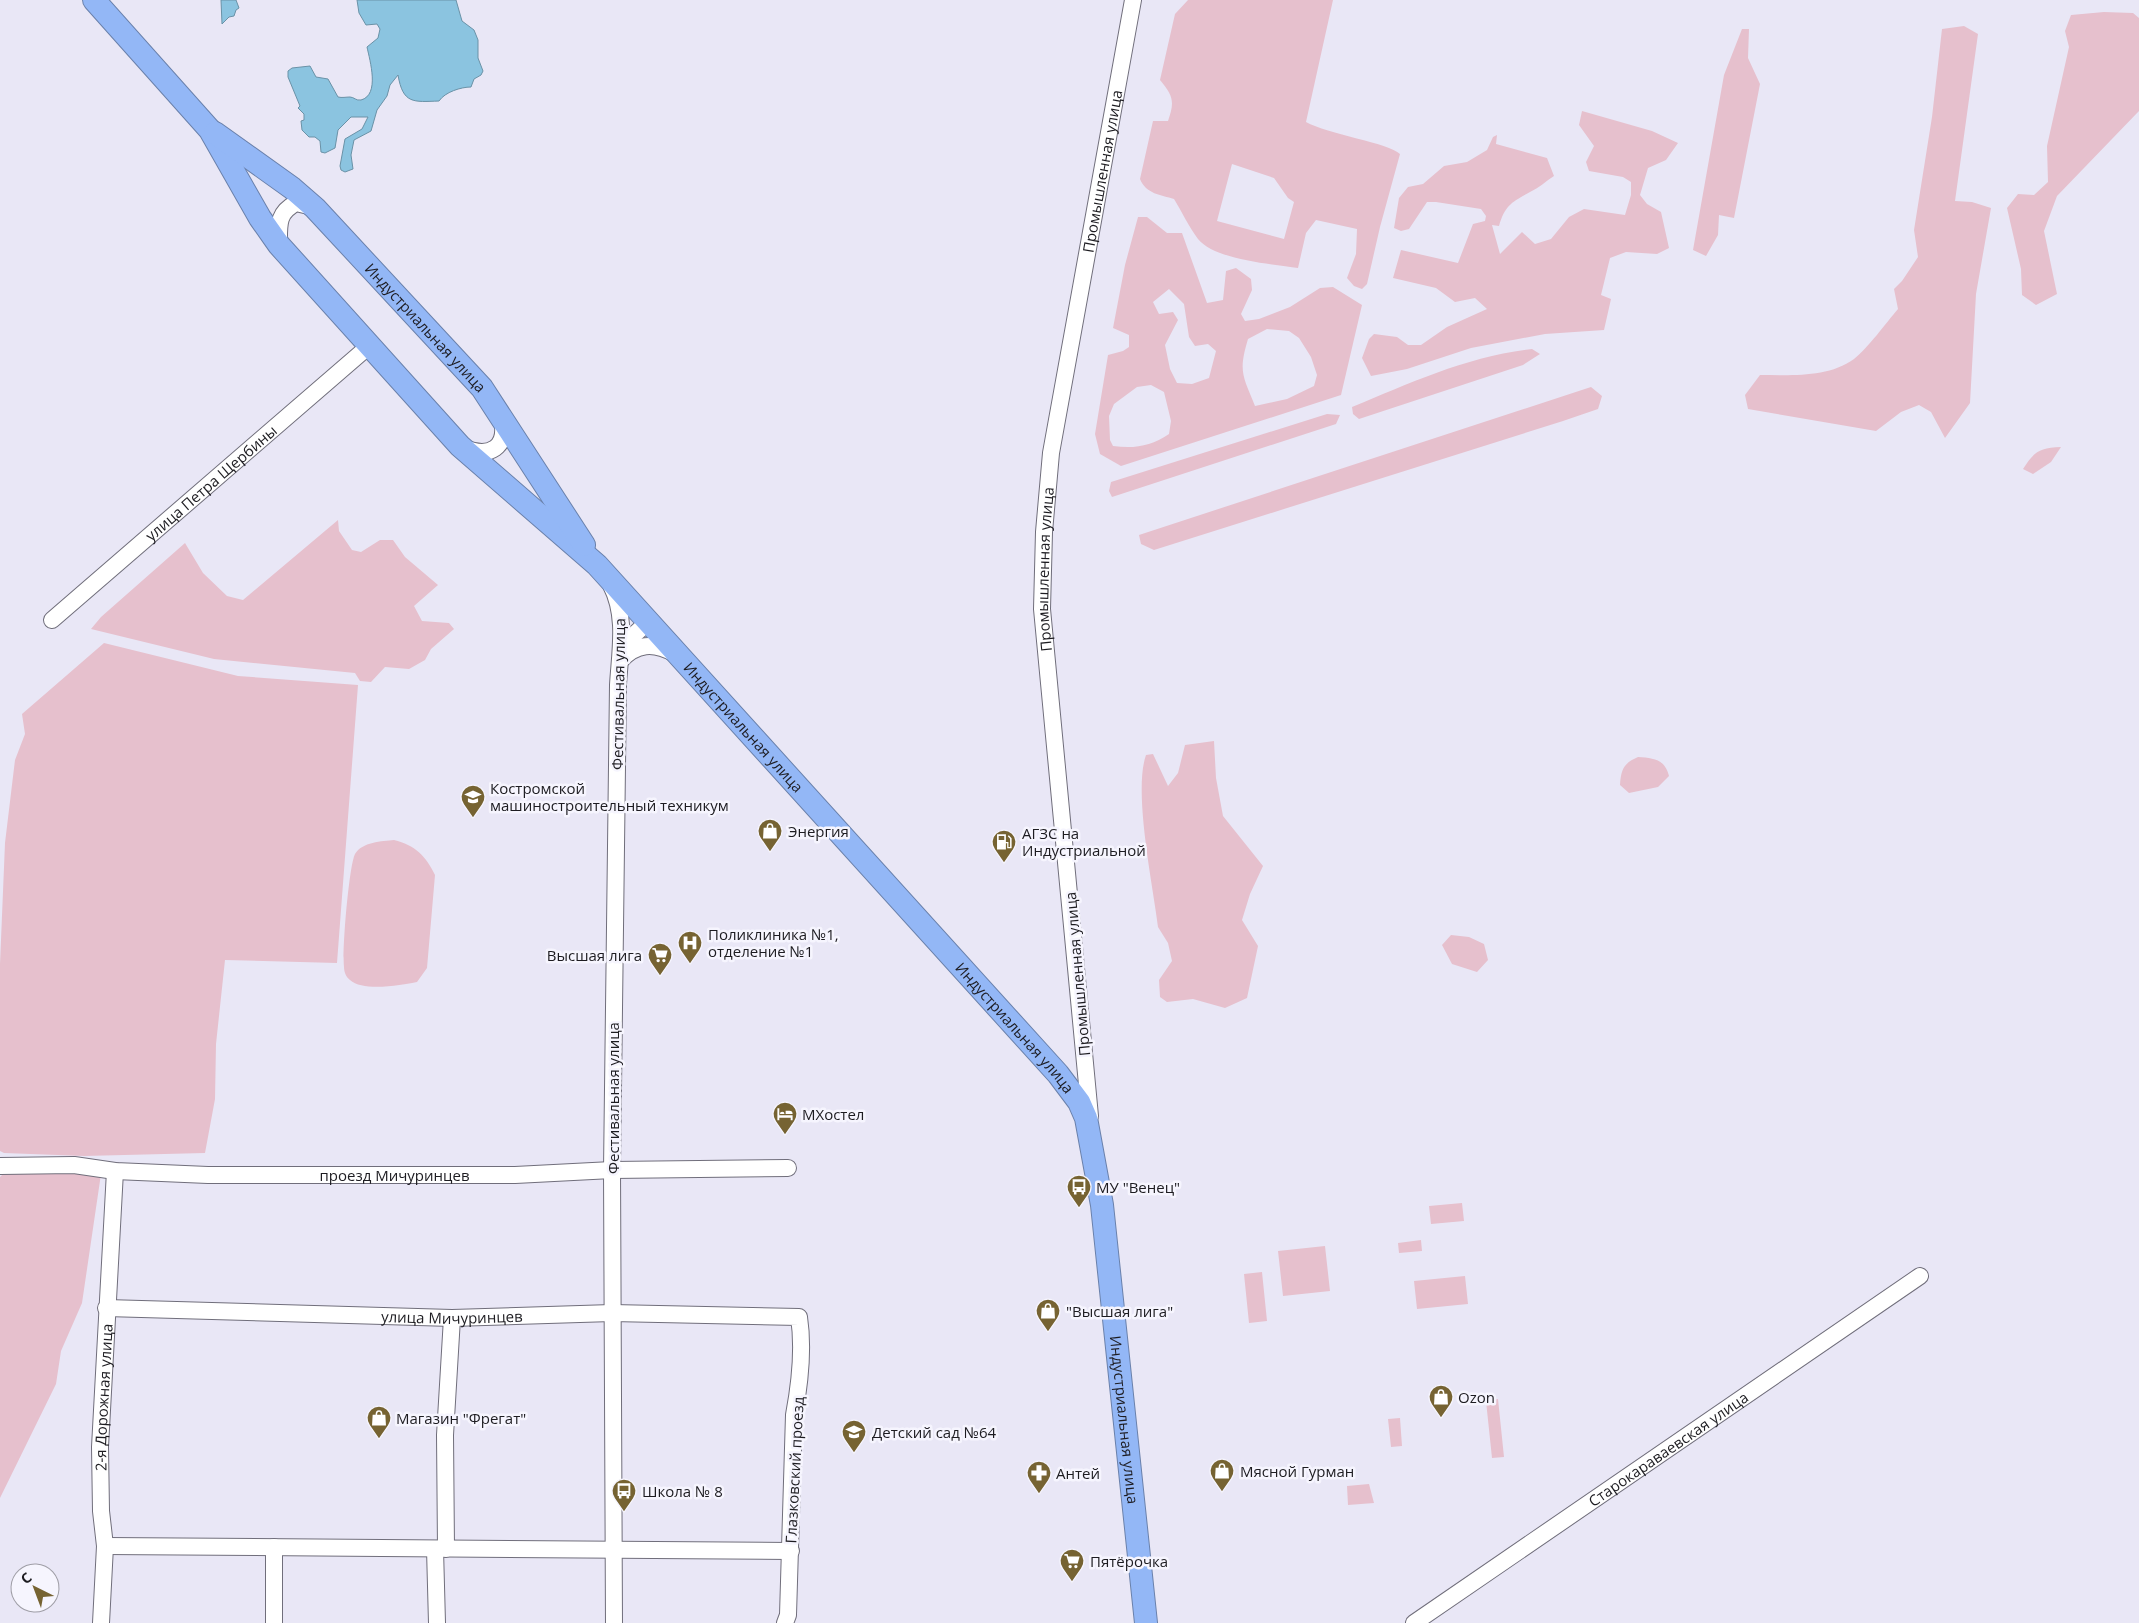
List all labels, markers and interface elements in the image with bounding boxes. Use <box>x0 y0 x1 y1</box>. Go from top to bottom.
street label: Промышленная улица <box>1077 88 1127 254</box>
street label: Индустриальная улица <box>361 259 491 396</box>
street label: улица Петра Щербины <box>141 420 281 545</box>
street label: Промышленная улица <box>1032 486 1058 653</box>
street label: Фестивальная улица <box>607 618 629 770</box>
street label: Индустриальная улица <box>680 658 808 796</box>
place label: Костромской машиностроительный техникум <box>490 778 729 815</box>
school or university icon: Костромской машиностроительный техникум <box>460 784 486 818</box>
shop icon: Энергия <box>757 818 783 852</box>
place label: Энергия <box>788 821 849 841</box>
place label: АГЗС на Индустриальной <box>1022 823 1146 860</box>
fuel station icon: АГЗС на Индустриальной <box>991 829 1017 863</box>
street label: Промышленная улица <box>1060 891 1094 1057</box>
place label: Поликлиника №1, отделение №1 <box>708 924 839 961</box>
hospital icon: Поликлиника №1, отделение №1 <box>677 930 703 964</box>
supermarket icon: Высшая лига <box>647 942 673 976</box>
place label: Высшая лига <box>547 945 642 965</box>
street label: Индустриальная улица <box>951 958 1079 1097</box>
street label: Фестивальная улица <box>603 1022 623 1174</box>
hotel icon: МХостел <box>772 1101 798 1135</box>
place label: МХостел <box>802 1104 864 1124</box>
street label: проезд Мичуринцев <box>319 1165 470 1185</box>
bus stop icon: МУ "Венец" <box>1066 1174 1092 1208</box>
place label: МУ "Венец" <box>1096 1177 1180 1197</box>
shop icon: "Высшая лига" <box>1035 1298 1061 1332</box>
place label: "Высшая лига" <box>1066 1301 1173 1321</box>
street label: улица Мичуринцев <box>381 1306 523 1328</box>
street label: 2-я Дорожная улица <box>90 1323 117 1471</box>
street label: Индустриальная улица <box>1106 1335 1143 1505</box>
shop icon: Ozon <box>1428 1384 1454 1418</box>
place label: Ozon <box>1458 1387 1495 1407</box>
street label: Старокараваевская улица <box>1584 1387 1752 1511</box>
street label: Глазковский проезд <box>780 1396 808 1544</box>
shop icon: Магазин "Фрегат" <box>366 1405 392 1439</box>
place label: Магазин "Фрегат" <box>396 1408 526 1428</box>
school or university icon: Детский сад №64 <box>841 1419 867 1453</box>
place label: Детский сад №64 <box>872 1422 997 1442</box>
shop icon: Мясной Гурман <box>1209 1458 1235 1492</box>
pharmacy icon: Антей <box>1026 1460 1052 1494</box>
place label: Мясной Гурман <box>1240 1461 1354 1481</box>
place label: Антей <box>1056 1463 1100 1483</box>
bus stop icon: Школа № 8 <box>611 1478 637 1512</box>
place label: Школа № 8 <box>642 1481 723 1501</box>
supermarket icon: Пятёрочка <box>1059 1548 1085 1582</box>
place label: Пятёрочка <box>1090 1551 1168 1571</box>
north arrow <box>10 1563 60 1613</box>
text: С <box>16 1568 36 1588</box>

